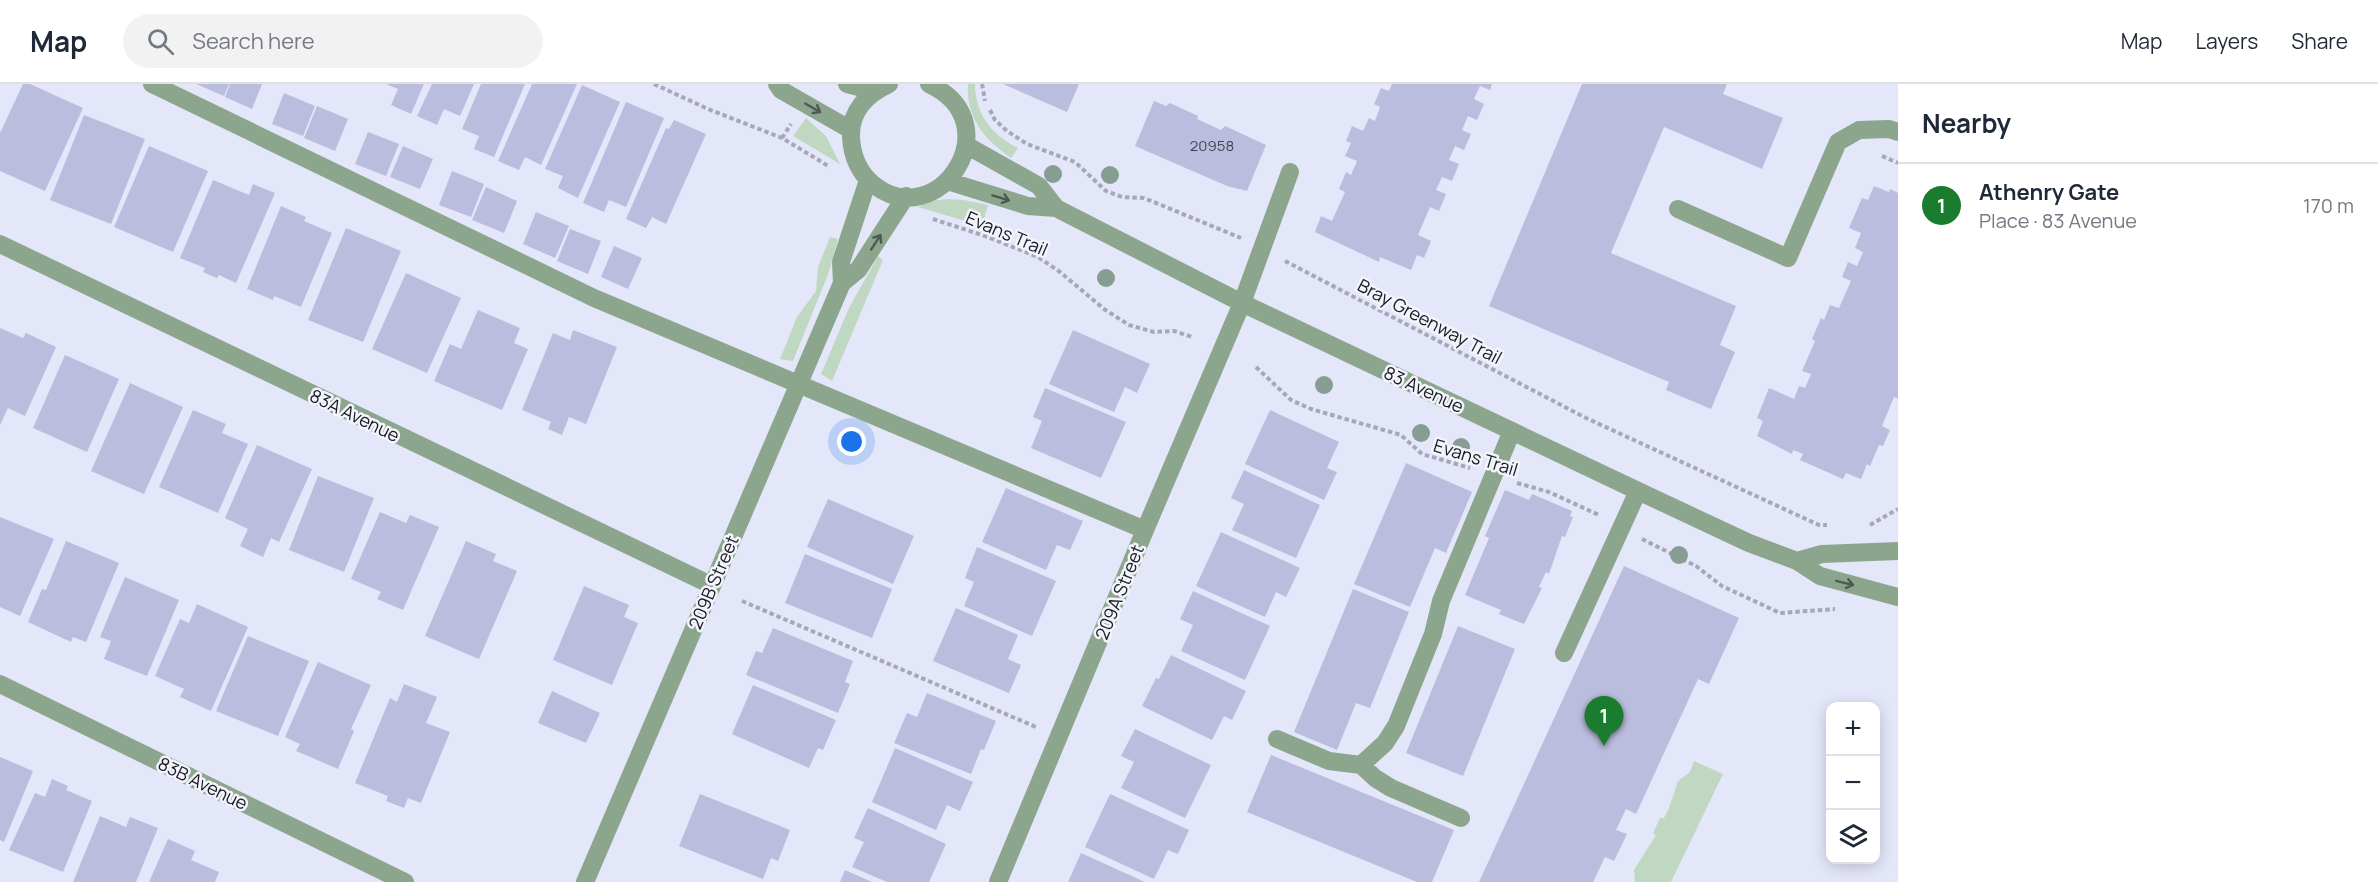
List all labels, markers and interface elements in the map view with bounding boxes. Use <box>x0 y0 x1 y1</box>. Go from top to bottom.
search box <box>123 14 543 68</box>
text: Map <box>30 22 87 60</box>
icon: search <box>144 25 177 58</box>
text: Search here <box>192 26 315 56</box>
text: Map <box>2121 27 2162 55</box>
text: Layers <box>2195 27 2258 55</box>
text: Share <box>2291 27 2348 55</box>
one-way arrow <box>804 102 821 114</box>
text: Nearby <box>1922 105 2011 141</box>
house number: 20958 <box>1190 135 1234 156</box>
text: Athenry Gate <box>1979 177 2119 207</box>
text: 1 <box>1937 192 1946 219</box>
text: 170 m <box>2303 192 2354 219</box>
one-way arrow <box>991 193 1010 204</box>
street label: Evans Trail <box>962 205 1052 261</box>
text: Place · 83 Avenue <box>1979 207 2137 234</box>
one-way arrow <box>870 234 882 250</box>
street label: Bray Greenway Trail <box>1354 273 1506 369</box>
street label: 83 Avenue <box>1380 360 1468 418</box>
street label: 83A Avenue <box>306 383 404 447</box>
your location <box>837 427 866 456</box>
street label: Evans Trail <box>1431 433 1521 481</box>
street label: 209B Street <box>682 531 744 633</box>
street label: 209A Street <box>1089 541 1149 643</box>
one-way arrow <box>1836 578 1855 589</box>
pin: 1 <box>1584 696 1624 746</box>
map controls <box>1826 702 1880 864</box>
button: + <box>1826 702 1880 756</box>
street label: 83B Avenue <box>154 751 252 815</box>
button: − <box>1826 756 1880 810</box>
button: layers <box>1826 810 1880 864</box>

